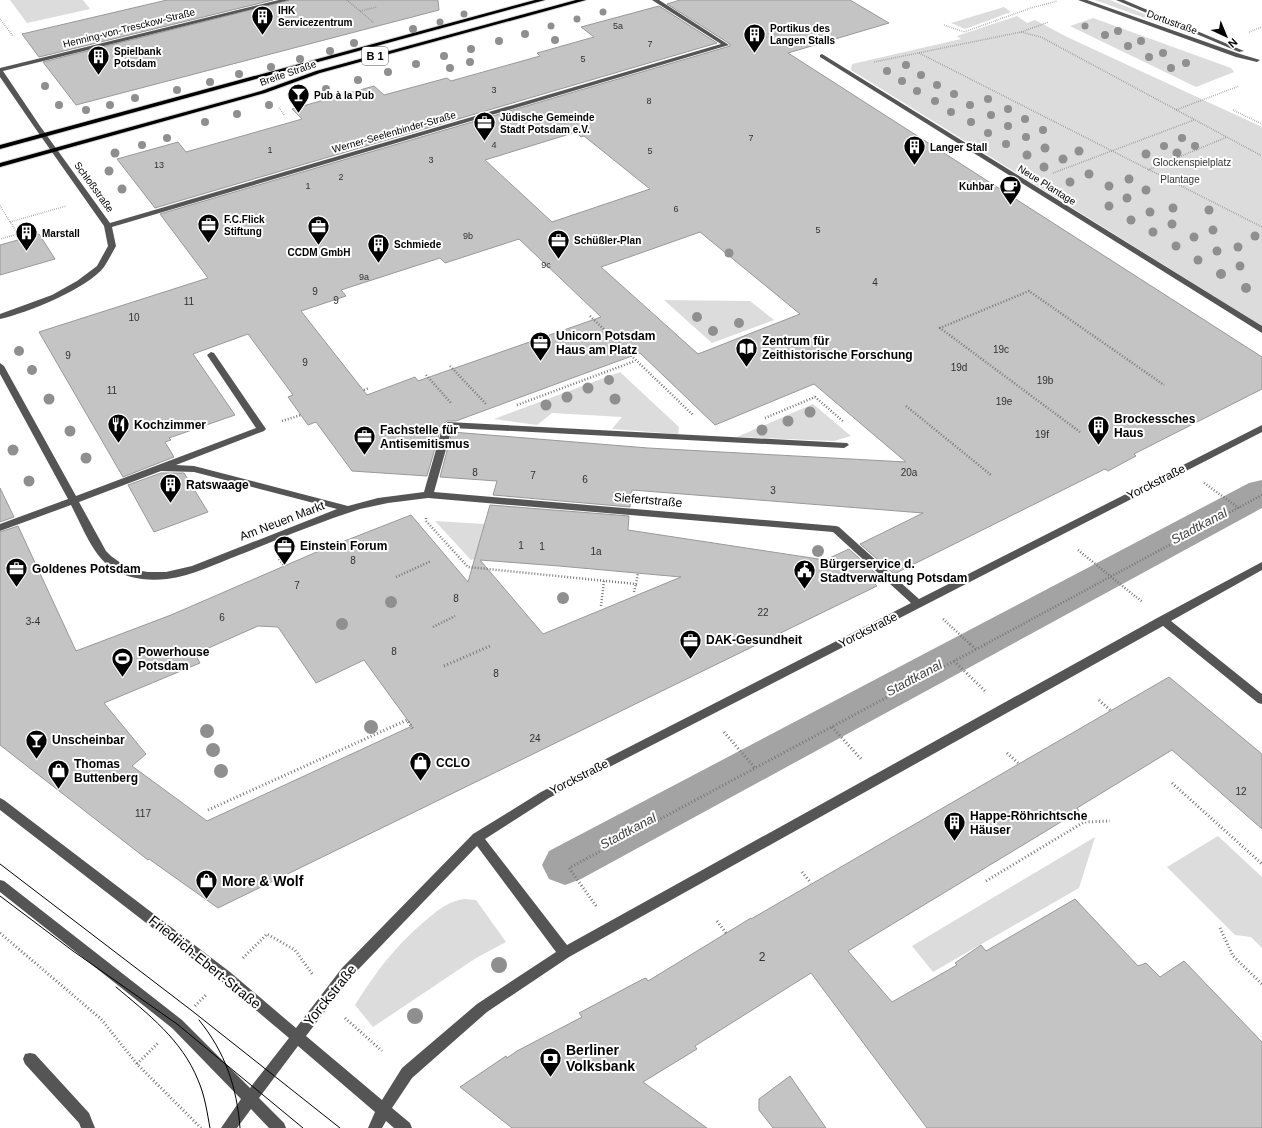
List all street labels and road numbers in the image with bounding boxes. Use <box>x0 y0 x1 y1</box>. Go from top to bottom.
street label: Henning-von-Tresckow-Straße <box>62 6 197 50</box>
street label: Dortustraße <box>1145 8 1199 36</box>
road number: B 1 <box>362 47 388 65</box>
street label: Breite Straße <box>258 58 318 88</box>
street label: Werner-Seelenbinder-Straße <box>331 109 458 155</box>
street label: Schloßstraße <box>72 160 116 215</box>
street label: Neue Plantage <box>1016 163 1078 207</box>
street label: Yorckstraße <box>1124 461 1188 503</box>
street label: Siefertstraße <box>613 490 683 510</box>
street label: Am Neuen Markt <box>237 498 327 544</box>
street label: Yorckstraße <box>836 609 900 651</box>
street label: Yorckstraße <box>547 756 611 798</box>
street label: Friedrich-Ebert-Straße <box>146 912 264 1012</box>
street label: Yorckstraße <box>300 961 360 1029</box>

